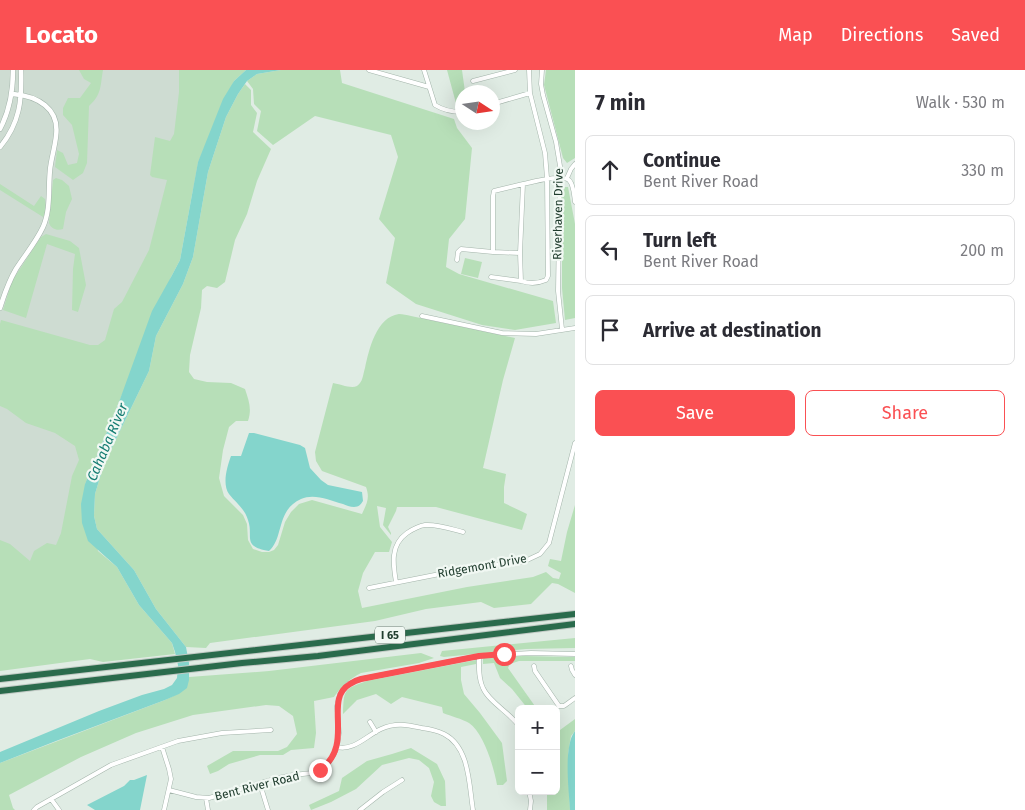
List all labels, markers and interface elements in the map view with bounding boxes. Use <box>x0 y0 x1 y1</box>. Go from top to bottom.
text: Locato <box>25 21 98 49</box>
text: Map <box>778 24 813 46</box>
text: Directions <box>841 24 923 46</box>
text: Saved <box>951 24 1000 46</box>
north arrow <box>455 85 500 130</box>
text: 7 min <box>595 90 646 116</box>
text: Walk · 530 m <box>916 93 1005 112</box>
text: Continue <box>643 149 721 172</box>
icon: ahead <box>596 156 624 184</box>
text: 330 m <box>961 161 1004 180</box>
street label: Riverhaven Drive <box>550 168 566 260</box>
text: Bent River Road <box>643 172 759 191</box>
text: Turn left <box>643 229 717 252</box>
icon: left <box>596 236 624 264</box>
text: 200 m <box>960 241 1004 260</box>
text: Bent River Road <box>643 252 759 271</box>
icon: arrive <box>596 316 624 344</box>
text: Arrive at destination <box>643 319 822 342</box>
button: Save <box>595 390 795 436</box>
button: Share <box>805 390 1005 436</box>
water label: Cahaba River <box>83 400 132 484</box>
street label: Ridgemont Drive <box>436 551 528 581</box>
road number: I 65 <box>375 626 405 644</box>
route start <box>493 643 516 666</box>
map controls <box>515 705 560 795</box>
button: + <box>515 705 560 750</box>
button: − <box>515 750 560 795</box>
route end <box>309 759 332 782</box>
street label: Bent River Road <box>213 769 301 803</box>

